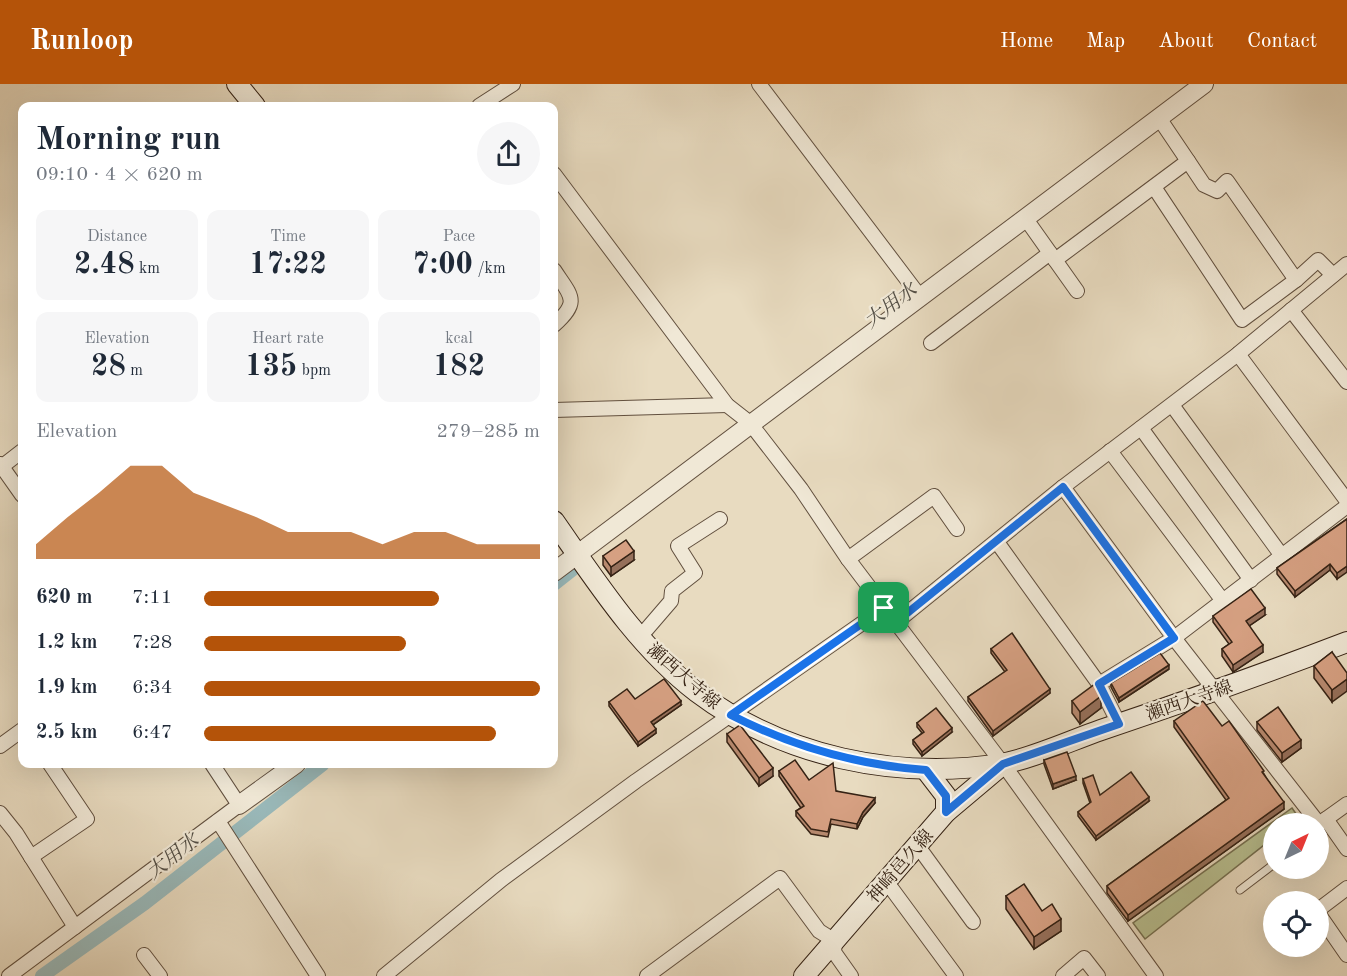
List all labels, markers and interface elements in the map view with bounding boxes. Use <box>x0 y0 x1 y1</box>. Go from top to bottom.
text: Runloop <box>30 28 134 56</box>
text: Home <box>1000 31 1053 52</box>
text: Map <box>1086 31 1125 52</box>
text: About <box>1158 31 1214 52</box>
text: Contact <box>1247 31 1317 52</box>
button: share <box>477 122 540 185</box>
text: Morning run <box>36 124 221 157</box>
text: 09:10 · 4 × 620 m <box>36 165 203 185</box>
text: Distance <box>87 229 147 245</box>
text: Time <box>270 229 306 245</box>
text: Pace <box>443 229 475 245</box>
text: 2.48 <box>74 250 135 280</box>
text: 17:22 <box>249 250 327 280</box>
text: 7:00 <box>412 250 473 280</box>
text: km <box>135 261 160 277</box>
text: /km <box>473 261 506 277</box>
water label: 大用水 <box>860 278 923 333</box>
text: Elevation <box>84 331 150 347</box>
text: Heart rate <box>252 331 324 347</box>
text: kcal <box>445 331 473 347</box>
text: 28 <box>91 352 126 382</box>
text: 135 <box>245 352 297 382</box>
text: 182 <box>433 352 485 382</box>
text: m <box>126 363 143 379</box>
text: bpm <box>297 363 331 379</box>
text: Elevation <box>36 422 117 442</box>
text: 279–285 m <box>437 422 540 442</box>
pin <box>858 582 909 633</box>
text: 620 m <box>36 588 92 608</box>
text: 7:11 <box>132 588 172 608</box>
icon: arrive <box>867 591 900 624</box>
text: 1.2 km <box>36 633 98 653</box>
text: 7:28 <box>132 633 172 653</box>
street label: 瀬西大寺線 <box>643 639 725 713</box>
street label: 瀬西大寺線 <box>1143 676 1235 724</box>
text: 1.9 km <box>36 678 98 698</box>
text: 6:34 <box>132 678 172 698</box>
text: 2.5 km <box>36 723 98 743</box>
text: 6:47 <box>132 723 172 743</box>
north arrow <box>1263 813 1329 879</box>
map controls <box>1263 813 1329 957</box>
street label: 神崎邑久線 <box>863 825 937 907</box>
water label: 大用水 <box>142 828 205 884</box>
button: locate <box>1263 891 1329 957</box>

